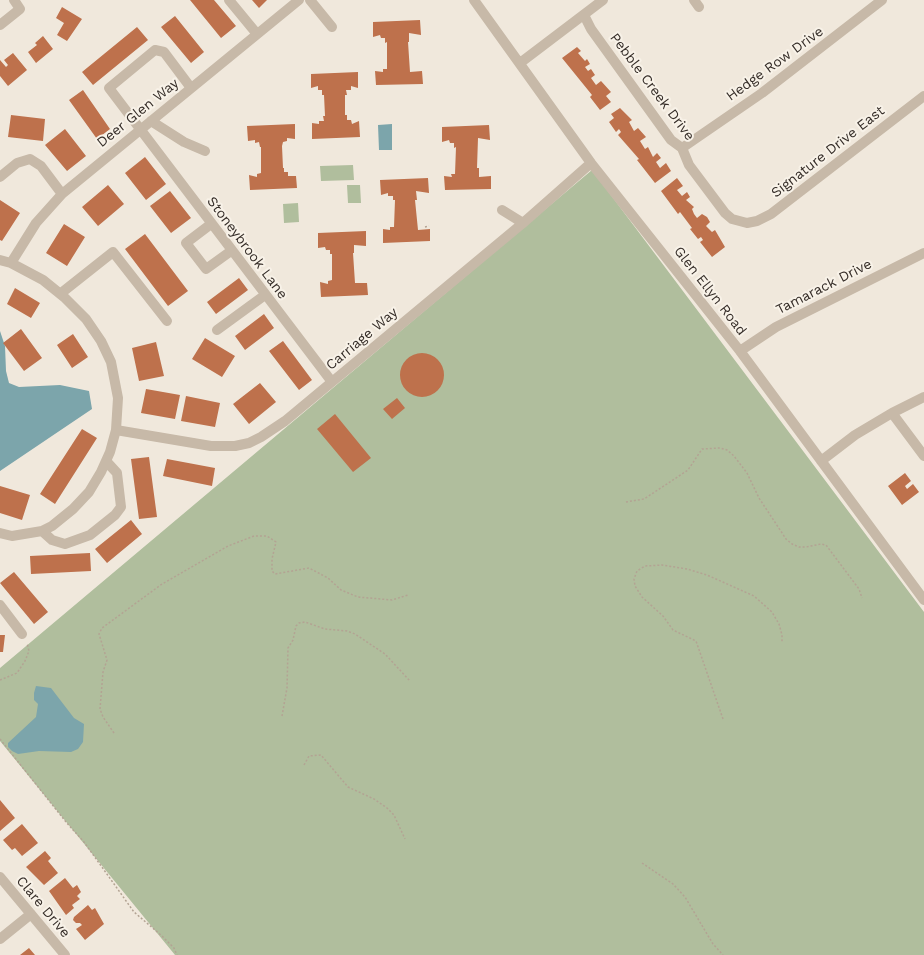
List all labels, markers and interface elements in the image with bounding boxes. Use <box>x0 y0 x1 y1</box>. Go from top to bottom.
street label: Hedge Row Drive <box>723 23 827 105</box>
street label: Pebble Creek Drive <box>606 30 698 144</box>
street label: Deer Glen Way <box>94 75 182 151</box>
street label: Signature Drive East <box>768 103 888 201</box>
street label: Stoneybrook Lane <box>203 194 291 302</box>
street label: Glen Ellyn Road <box>670 243 750 339</box>
street label: Tamarack Drive <box>773 256 875 318</box>
street label: Carriage Way <box>323 304 401 374</box>
street label: Clare Drive <box>12 873 74 941</box>

